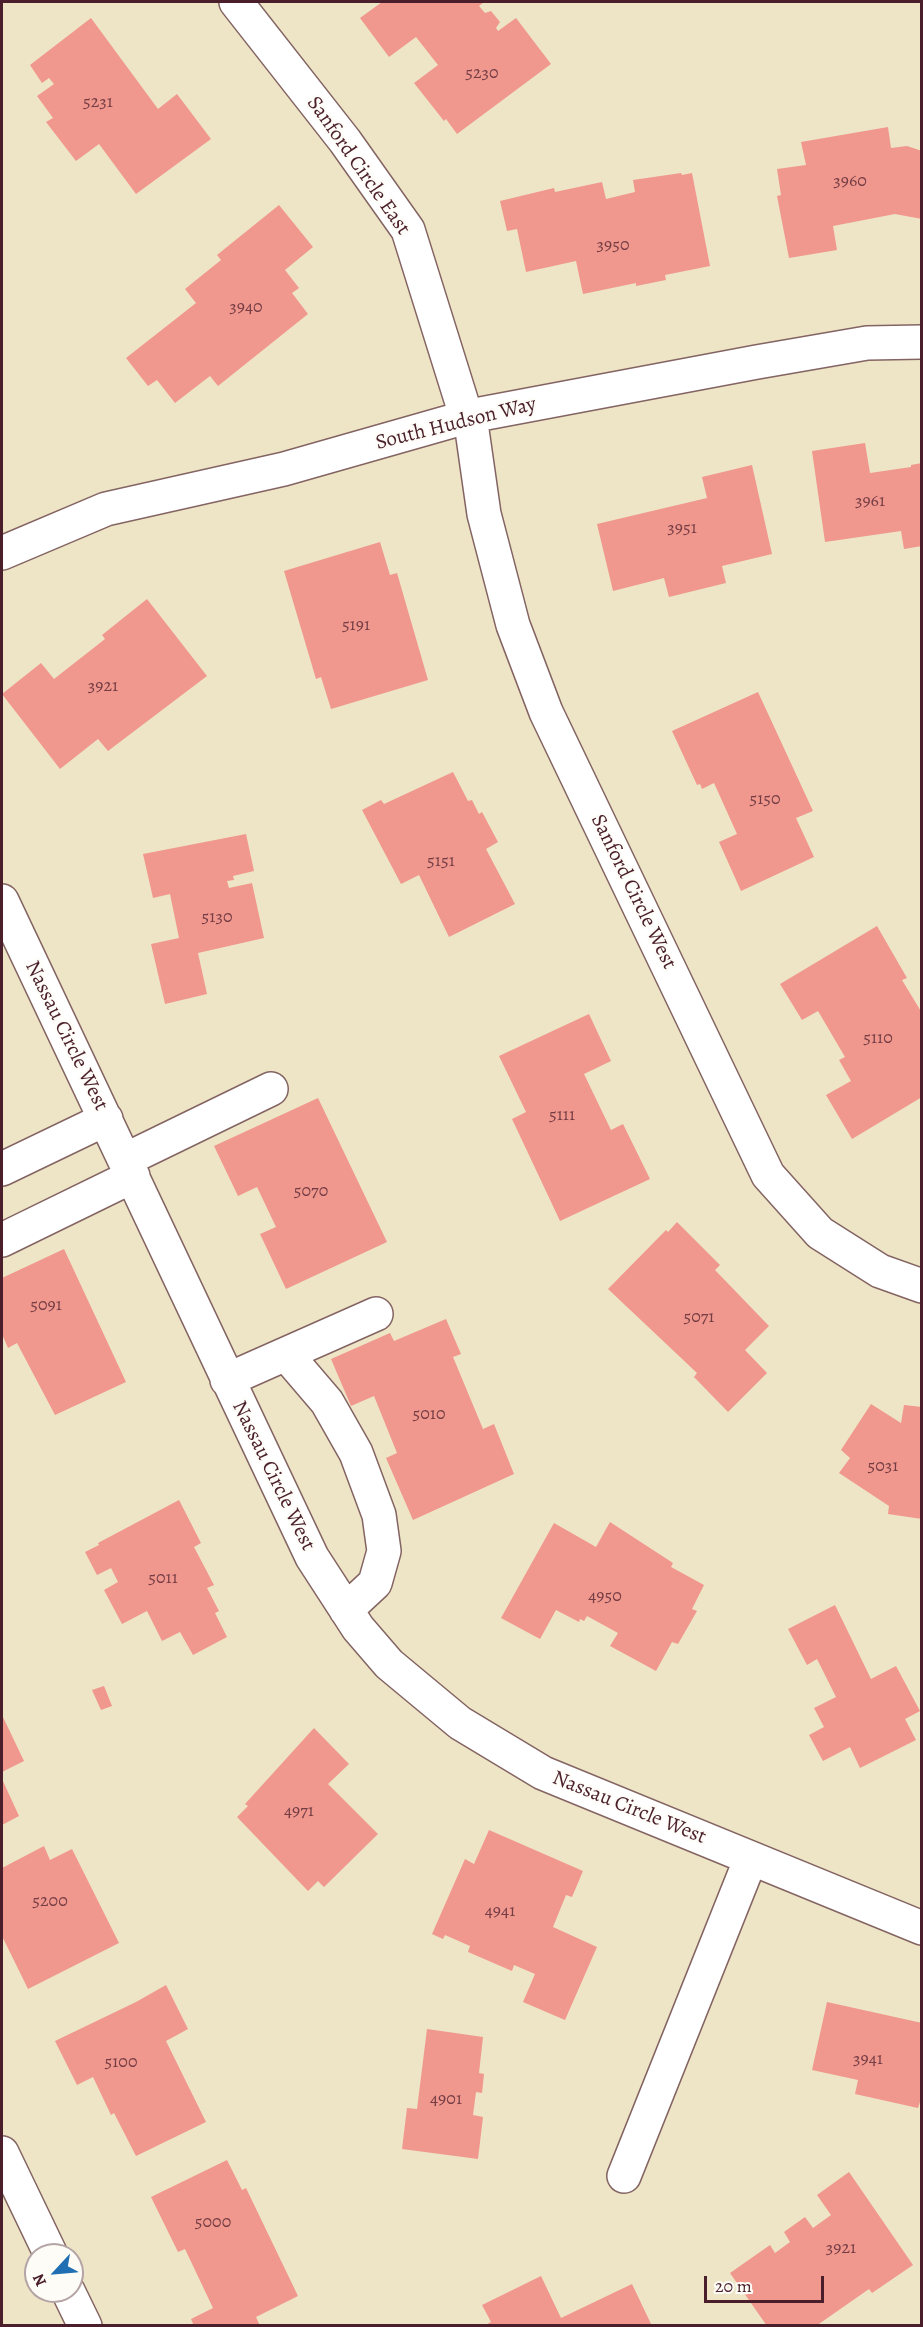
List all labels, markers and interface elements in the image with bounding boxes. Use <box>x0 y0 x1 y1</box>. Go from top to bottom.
house number: 5230 <box>465 63 499 85</box>
house number: 5231 <box>83 92 113 114</box>
street label: Sanford Circle East <box>301 92 415 240</box>
house number: 3960 <box>833 171 867 193</box>
house number: 3950 <box>596 235 630 257</box>
house number: 3940 <box>229 297 263 319</box>
street label: South Hudson Way <box>373 392 539 456</box>
house number: 3961 <box>855 491 885 513</box>
house number: 3951 <box>667 518 697 540</box>
house number: 5191 <box>342 615 370 637</box>
house number: 3921 <box>88 676 118 698</box>
house number: 5150 <box>749 789 781 811</box>
street label: Sanford Circle West <box>585 810 681 974</box>
house number: 5151 <box>427 851 455 873</box>
house number: 5130 <box>202 907 232 929</box>
street label: Nassau Circle West <box>19 957 113 1115</box>
house number: 5110 <box>863 1028 893 1050</box>
house number: 5111 <box>549 1105 575 1127</box>
house number: 5070 <box>294 1181 328 1203</box>
house number: 5091 <box>30 1295 62 1317</box>
house number: 5071 <box>683 1307 715 1329</box>
street label: Nassau Circle West <box>226 1397 320 1555</box>
house number: 5010 <box>412 1404 446 1426</box>
house number: 5031 <box>868 1456 898 1478</box>
house number: 5011 <box>148 1568 178 1590</box>
house number: 4950 <box>588 1586 622 1608</box>
street label: Nassau Circle West <box>548 1766 710 1850</box>
house number: 4971 <box>284 1801 314 1823</box>
house number: 5200 <box>32 1891 68 1913</box>
house number: 4941 <box>485 1901 515 1923</box>
house number: 3941 <box>853 2049 883 2071</box>
house number: 5100 <box>104 2052 138 2074</box>
house number: 4901 <box>430 2089 462 2111</box>
house number: 5000 <box>195 2212 231 2234</box>
house number: 3921 <box>826 2238 856 2260</box>
north arrow <box>24 2243 84 2303</box>
scale bar <box>707 2264 827 2302</box>
text: N <box>27 2270 52 2290</box>
text: 20 m <box>715 2274 752 2298</box>

